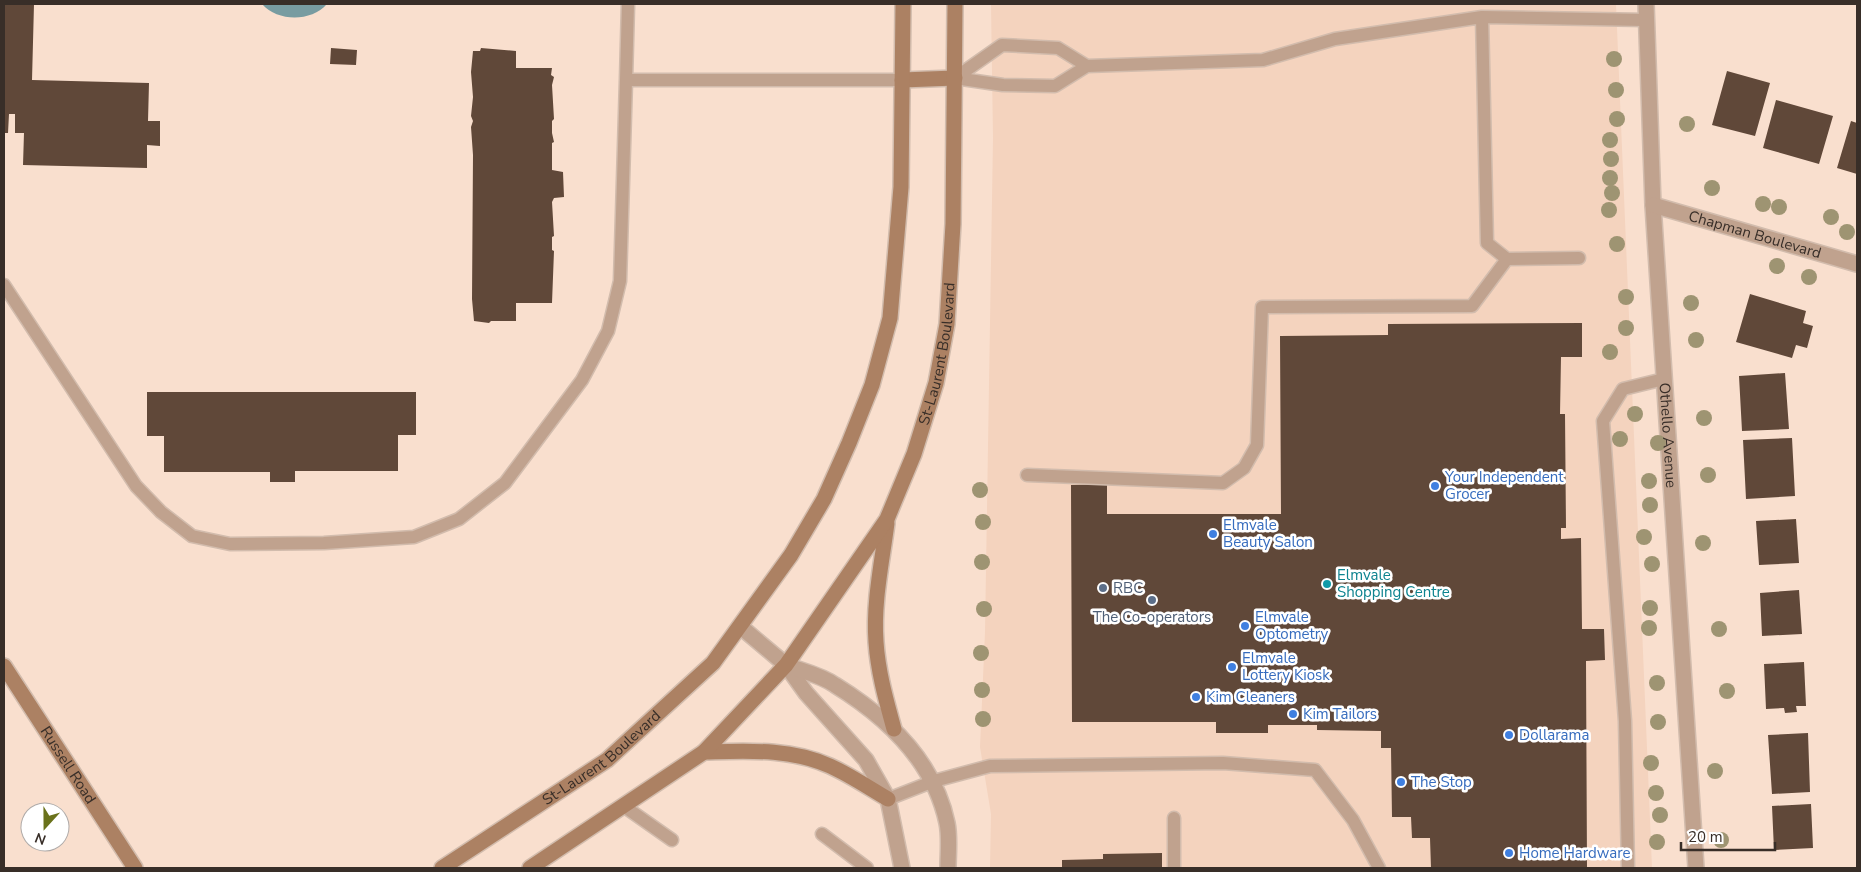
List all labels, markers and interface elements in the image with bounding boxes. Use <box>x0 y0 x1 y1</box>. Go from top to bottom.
street label: Chapman Boulevard <box>1686 206 1824 263</box>
street label: St-Laurent Boulevard <box>914 282 959 427</box>
street label: Othello Avenue <box>1655 382 1681 489</box>
place label: Your Independent Grocer <box>1444 467 1564 504</box>
marker: Your Independent Grocer <box>1429 480 1441 492</box>
place label: Elmvale Beauty Salon <box>1223 515 1313 552</box>
marker: Elmvale Beauty Salon <box>1207 528 1219 540</box>
place label: Elmvale Shopping Centre <box>1337 565 1450 602</box>
place label: RBC <box>1113 578 1143 598</box>
marker: Elmvale Shopping Centre <box>1321 578 1333 590</box>
marker: RBC <box>1097 582 1109 594</box>
marker: The Co-operators <box>1146 594 1158 606</box>
place label: The Co-operators <box>1093 607 1211 627</box>
place label: Elmvale Optometry <box>1255 607 1329 644</box>
marker: Elmvale Optometry <box>1239 620 1251 632</box>
place label: Elmvale Lottery Kiosk <box>1242 648 1330 685</box>
marker: Elmvale Lottery Kiosk <box>1226 661 1238 673</box>
place label: Kim Cleaners <box>1206 687 1295 707</box>
marker: Kim Cleaners <box>1190 691 1202 703</box>
place label: Kim Tailors <box>1303 704 1377 724</box>
street label: St-Laurent Boulevard <box>538 706 665 810</box>
marker: Kim Tailors <box>1287 708 1299 720</box>
street label: Russell Road <box>36 722 101 808</box>
place label: Dollarama <box>1519 725 1589 745</box>
marker: Dollarama <box>1503 729 1515 741</box>
place label: The Stop <box>1411 772 1472 792</box>
marker: The Stop <box>1395 776 1407 788</box>
north arrow <box>20 802 70 852</box>
scale bar <box>1681 820 1775 852</box>
text: 20 m <box>1688 827 1723 847</box>
text: N <box>32 828 49 849</box>
place label: Home Hardware <box>1519 843 1631 863</box>
marker: Home Hardware <box>1503 847 1515 859</box>

